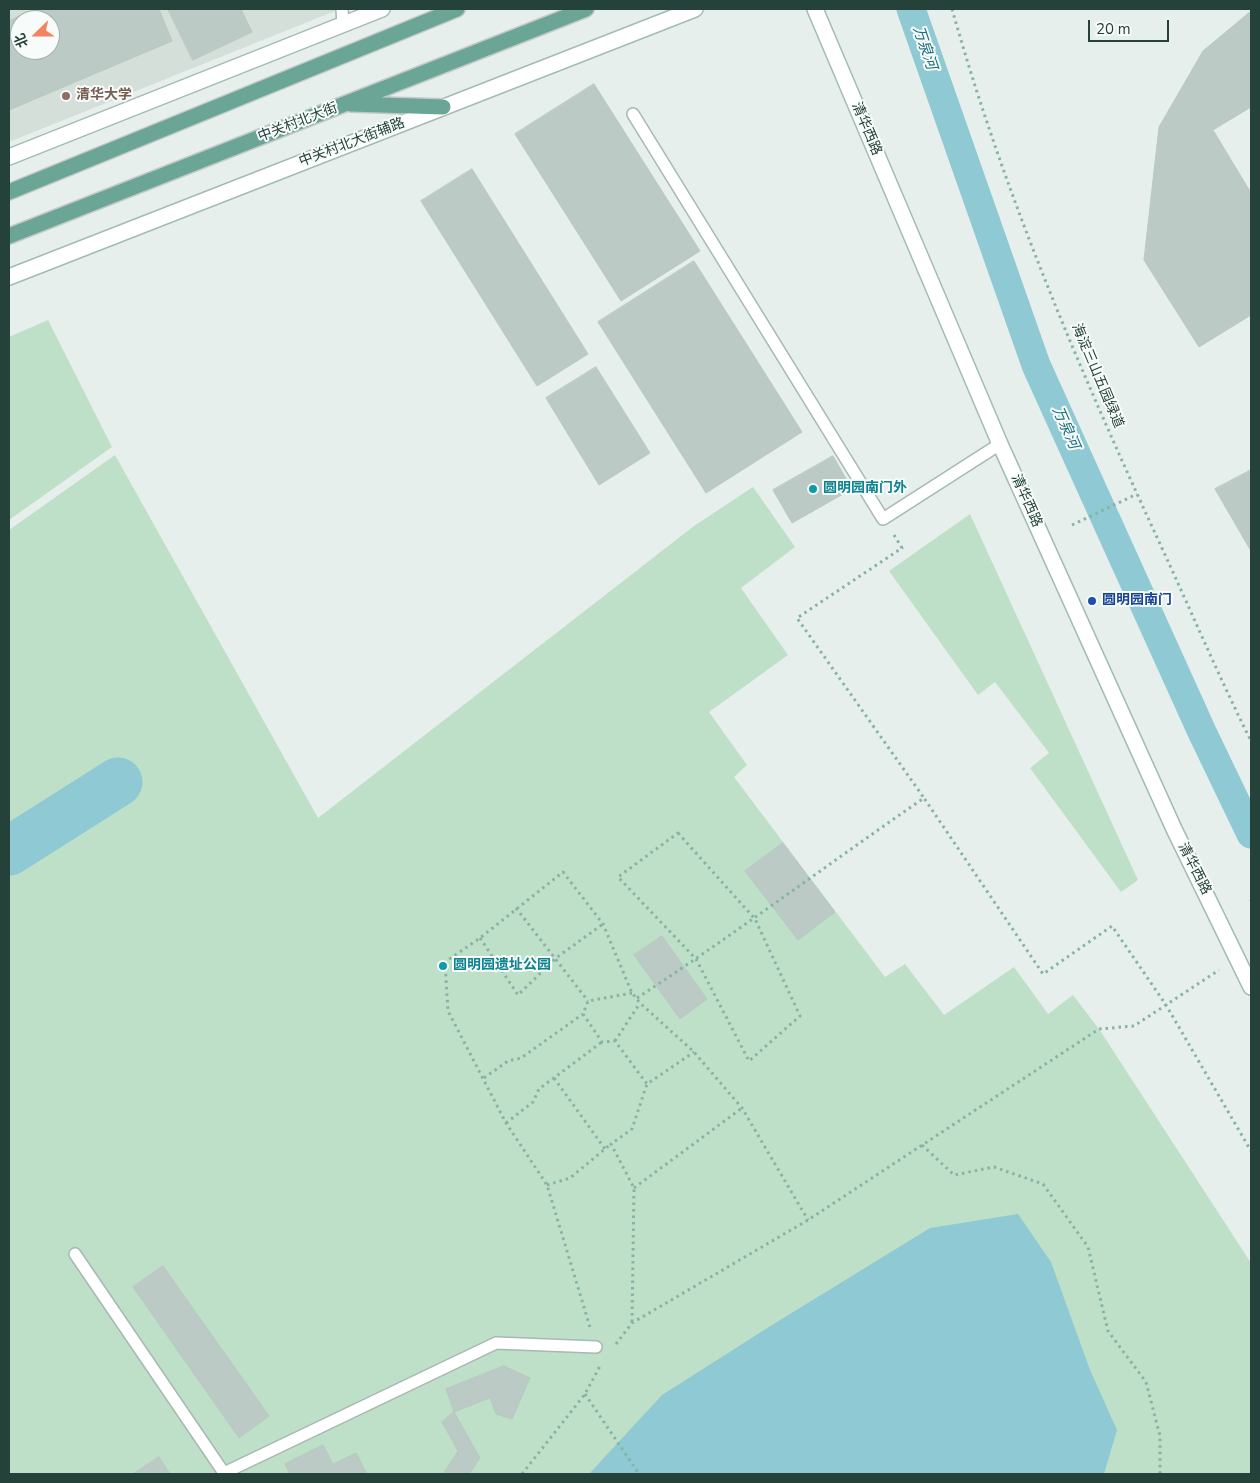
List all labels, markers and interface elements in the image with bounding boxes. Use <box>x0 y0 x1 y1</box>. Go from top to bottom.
north arrow <box>10 10 60 60</box>
scale bar <box>1090 10 1171 42</box>
text: 20 m <box>1096 19 1131 39</box>
water label: 万泉河 <box>908 24 940 72</box>
text: 北 <box>10 30 33 50</box>
place label: 清华大学 <box>76 88 132 104</box>
marker: 清华大学 <box>60 90 72 102</box>
street label: 中关村北大街 <box>256 100 340 146</box>
street label: 清华西路 <box>847 100 885 158</box>
street label: 中关村北大街辅路 <box>297 115 407 171</box>
street label: 海淀三山五园绿道 <box>1067 321 1127 431</box>
water label: 万泉河 <box>1048 404 1082 452</box>
street label: 清华西路 <box>1007 472 1045 530</box>
place label: 圆明园南门外 <box>823 481 907 497</box>
marker: 圆明园南门外 <box>807 483 819 495</box>
place label: 圆明园南门 <box>1102 593 1172 609</box>
marker: 圆明园南门 <box>1086 595 1098 607</box>
street label: 清华西路 <box>1174 840 1214 898</box>
place label: 圆明园遗址公园 <box>453 958 551 974</box>
marker: 圆明园遗址公园 <box>437 960 449 972</box>

